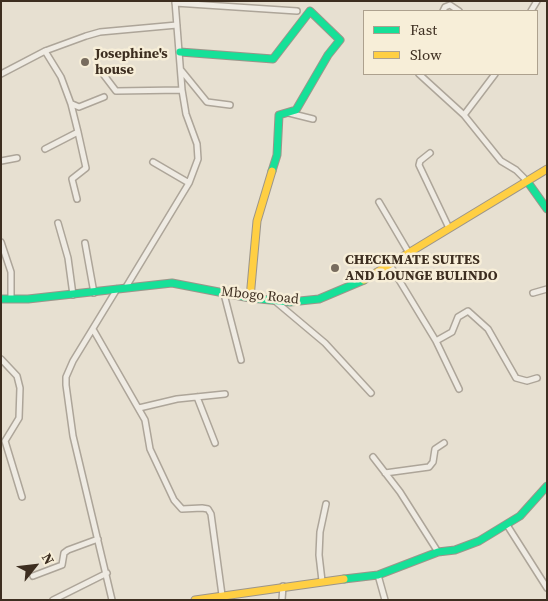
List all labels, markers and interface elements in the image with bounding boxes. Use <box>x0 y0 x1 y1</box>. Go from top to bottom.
legend <box>363 10 538 75</box>
text: Fast <box>410 19 437 40</box>
text: Slow <box>410 44 442 65</box>
place label: Josephine's house <box>95 46 168 78</box>
marker: Josephine's house <box>79 56 91 68</box>
place label: CHECKMATE SUITES AND LOUNGE BULINDO <box>345 252 498 284</box>
marker: CHECKMATE SUITES AND LOUNGE BULINDO <box>329 262 341 274</box>
street label: Mbogo Road <box>220 284 300 308</box>
north arrow <box>10 541 60 591</box>
text: N <box>37 549 59 568</box>

